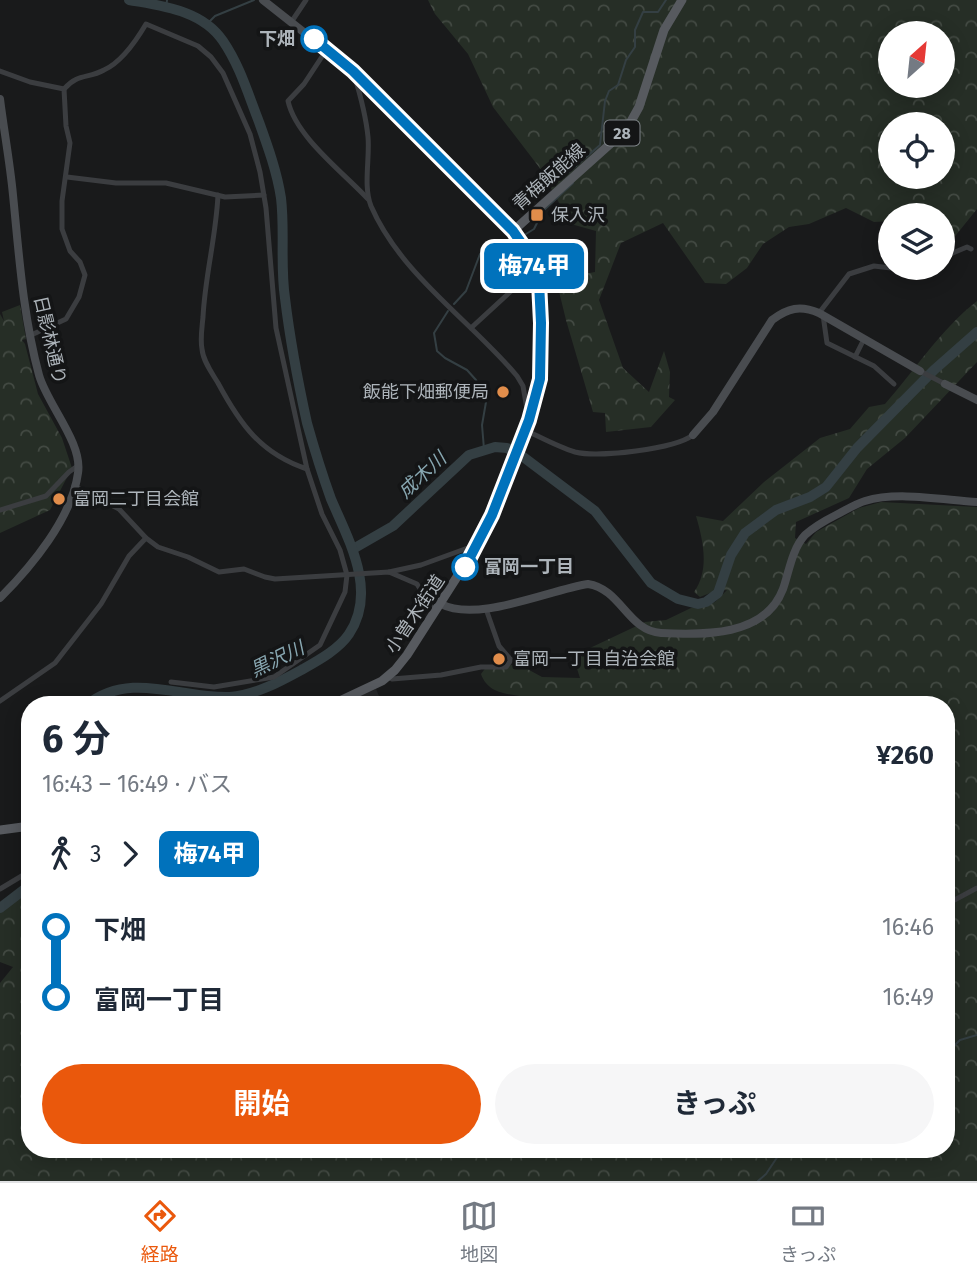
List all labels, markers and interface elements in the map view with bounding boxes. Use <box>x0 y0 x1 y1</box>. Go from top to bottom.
north arrow <box>878 21 956 98</box>
map controls <box>878 21 955 280</box>
marker: 下畑 <box>301 26 327 52</box>
place label: 下畑 <box>259 28 295 50</box>
button: locate <box>878 112 955 189</box>
road number: 28 <box>604 120 640 146</box>
street label: 青梅飯能線 <box>508 139 590 215</box>
button: layers <box>878 203 955 280</box>
place label: 保入沢 <box>551 204 605 226</box>
marker: 保入沢 <box>529 207 545 223</box>
line badge: 梅74甲 <box>485 243 583 289</box>
text: 梅74甲 <box>498 252 570 280</box>
street label: 日影林通り <box>29 294 71 386</box>
place label: 飯能下畑郵便局 <box>363 381 489 403</box>
marker: 飯能下畑郵便局 <box>495 384 511 400</box>
water label: 成木川 <box>393 446 452 503</box>
place label: 富岡二丁目会館 <box>73 488 199 510</box>
marker: 富岡二丁目会館 <box>51 491 67 507</box>
marker: 富岡一丁目 <box>452 554 478 580</box>
place label: 富岡一丁目 <box>484 556 574 578</box>
street label: 小曽木街道 <box>381 571 449 657</box>
water label: 黒沢川 <box>246 635 309 682</box>
place label: 富岡一丁目自治会館 <box>513 648 675 670</box>
marker: 富岡一丁目自治会館 <box>491 651 507 667</box>
text: 6 分 <box>42 716 110 762</box>
text: ¥260 <box>876 740 934 771</box>
text: 16:43 – 16:49 · バス <box>42 770 232 798</box>
icon: walk <box>42 835 80 873</box>
icon: forward <box>111 835 149 873</box>
text: 3 <box>90 840 101 868</box>
text: 梅74甲 <box>173 840 245 868</box>
text: 16:46 <box>882 913 934 941</box>
text: 下畑 <box>94 915 146 946</box>
text: 16:49 <box>883 983 934 1011</box>
text: 富岡一丁目 <box>94 985 224 1016</box>
button: 開始 <box>42 1064 481 1144</box>
button: きっぷ <box>495 1064 934 1144</box>
tab: 経路 <box>141 1197 179 1266</box>
tab: 地図 <box>460 1197 498 1266</box>
tab: きっぷ <box>780 1197 836 1266</box>

